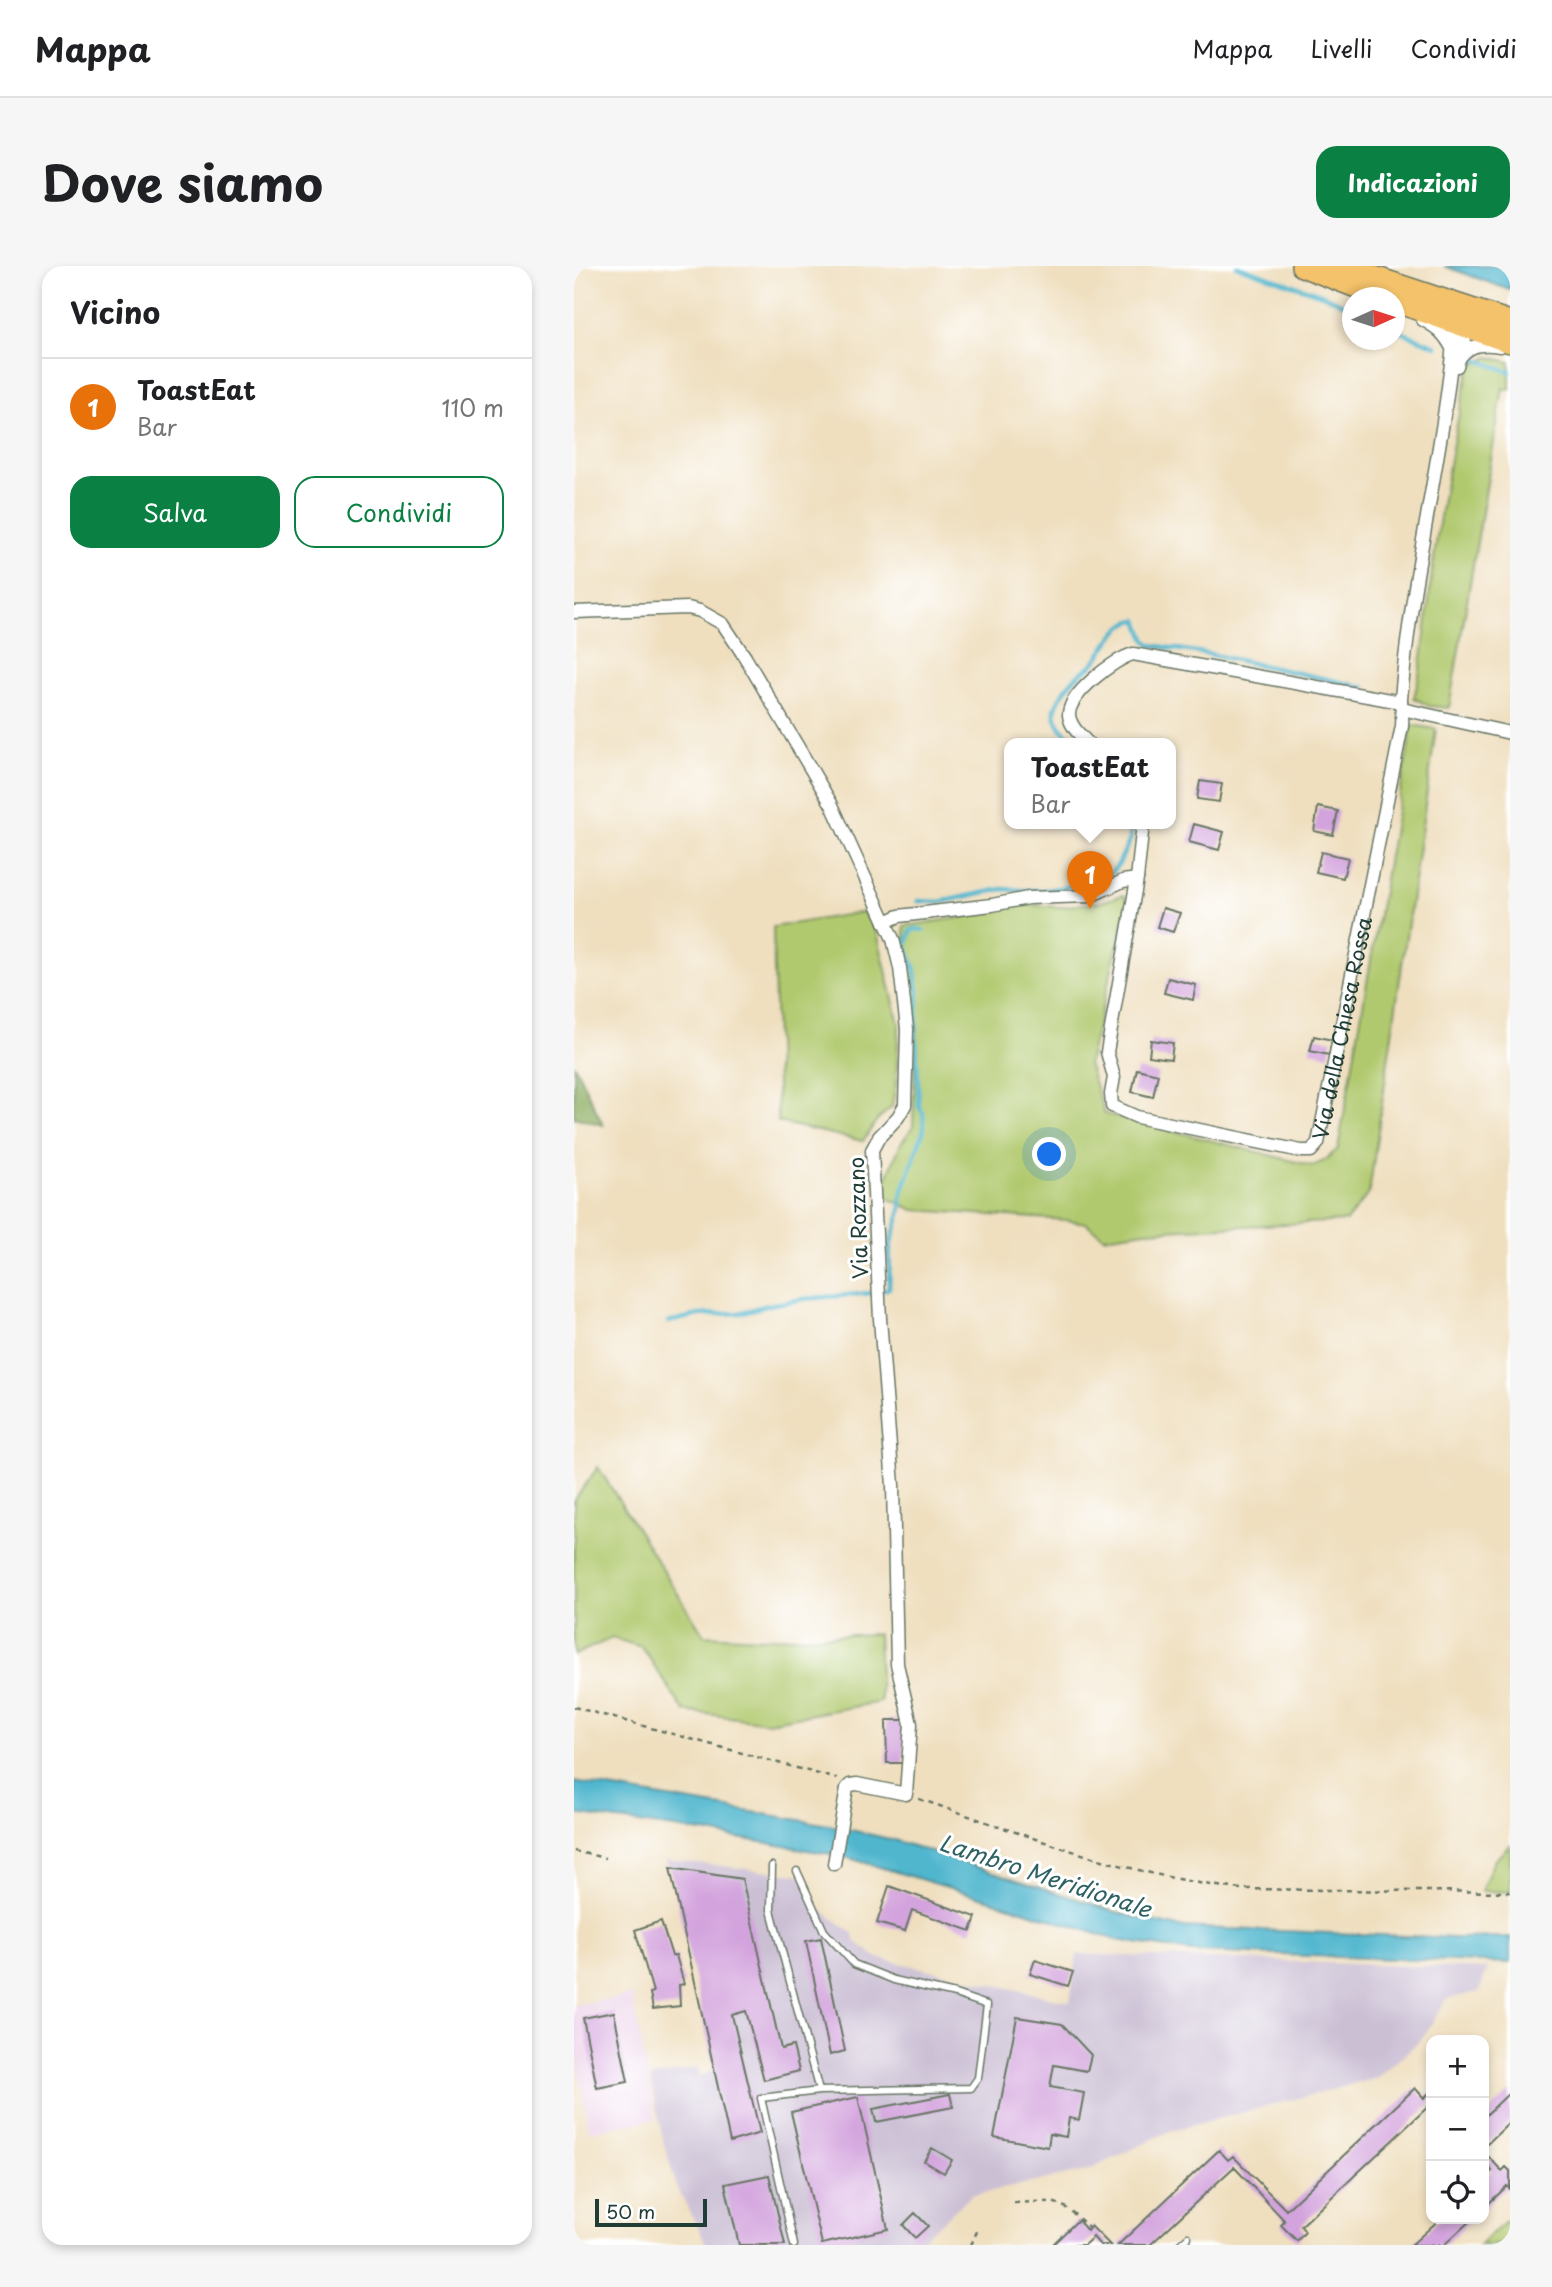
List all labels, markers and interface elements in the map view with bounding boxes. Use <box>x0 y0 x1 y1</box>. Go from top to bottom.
text: Mappa <box>35 23 151 73</box>
text: Mappa <box>1193 30 1272 66</box>
text: Livelli <box>1310 30 1373 66</box>
text: Condividi <box>1411 30 1517 66</box>
text: Dove siamo <box>42 145 323 219</box>
button: Indicazioni <box>1316 146 1510 218</box>
north arrow <box>1342 287 1405 350</box>
text: Vicino <box>70 289 160 334</box>
text: ToastEat <box>137 370 256 409</box>
text: 1 <box>88 390 99 425</box>
text: 110 m <box>442 390 504 425</box>
text: Bar <box>137 409 177 444</box>
button: Salva <box>70 476 280 548</box>
button: Condividi <box>294 476 504 548</box>
popup <box>1004 738 1176 829</box>
text: ToastEat <box>1031 747 1149 786</box>
text: Bar <box>1031 786 1070 821</box>
pin: 1 <box>1067 851 1113 909</box>
street label: Via della Chiesa Rossa <box>1303 913 1379 1142</box>
your location <box>1032 1137 1066 1171</box>
street label: Via Rozzano <box>839 1156 875 1280</box>
water label: Lambro Meridionale <box>935 1824 1158 1926</box>
map controls <box>1426 2035 1489 2224</box>
button: + <box>1426 2035 1489 2098</box>
button: − <box>1426 2098 1489 2161</box>
button: locate <box>1426 2161 1489 2224</box>
scale bar <box>595 2196 707 2228</box>
text: 50 m <box>606 2197 655 2225</box>

